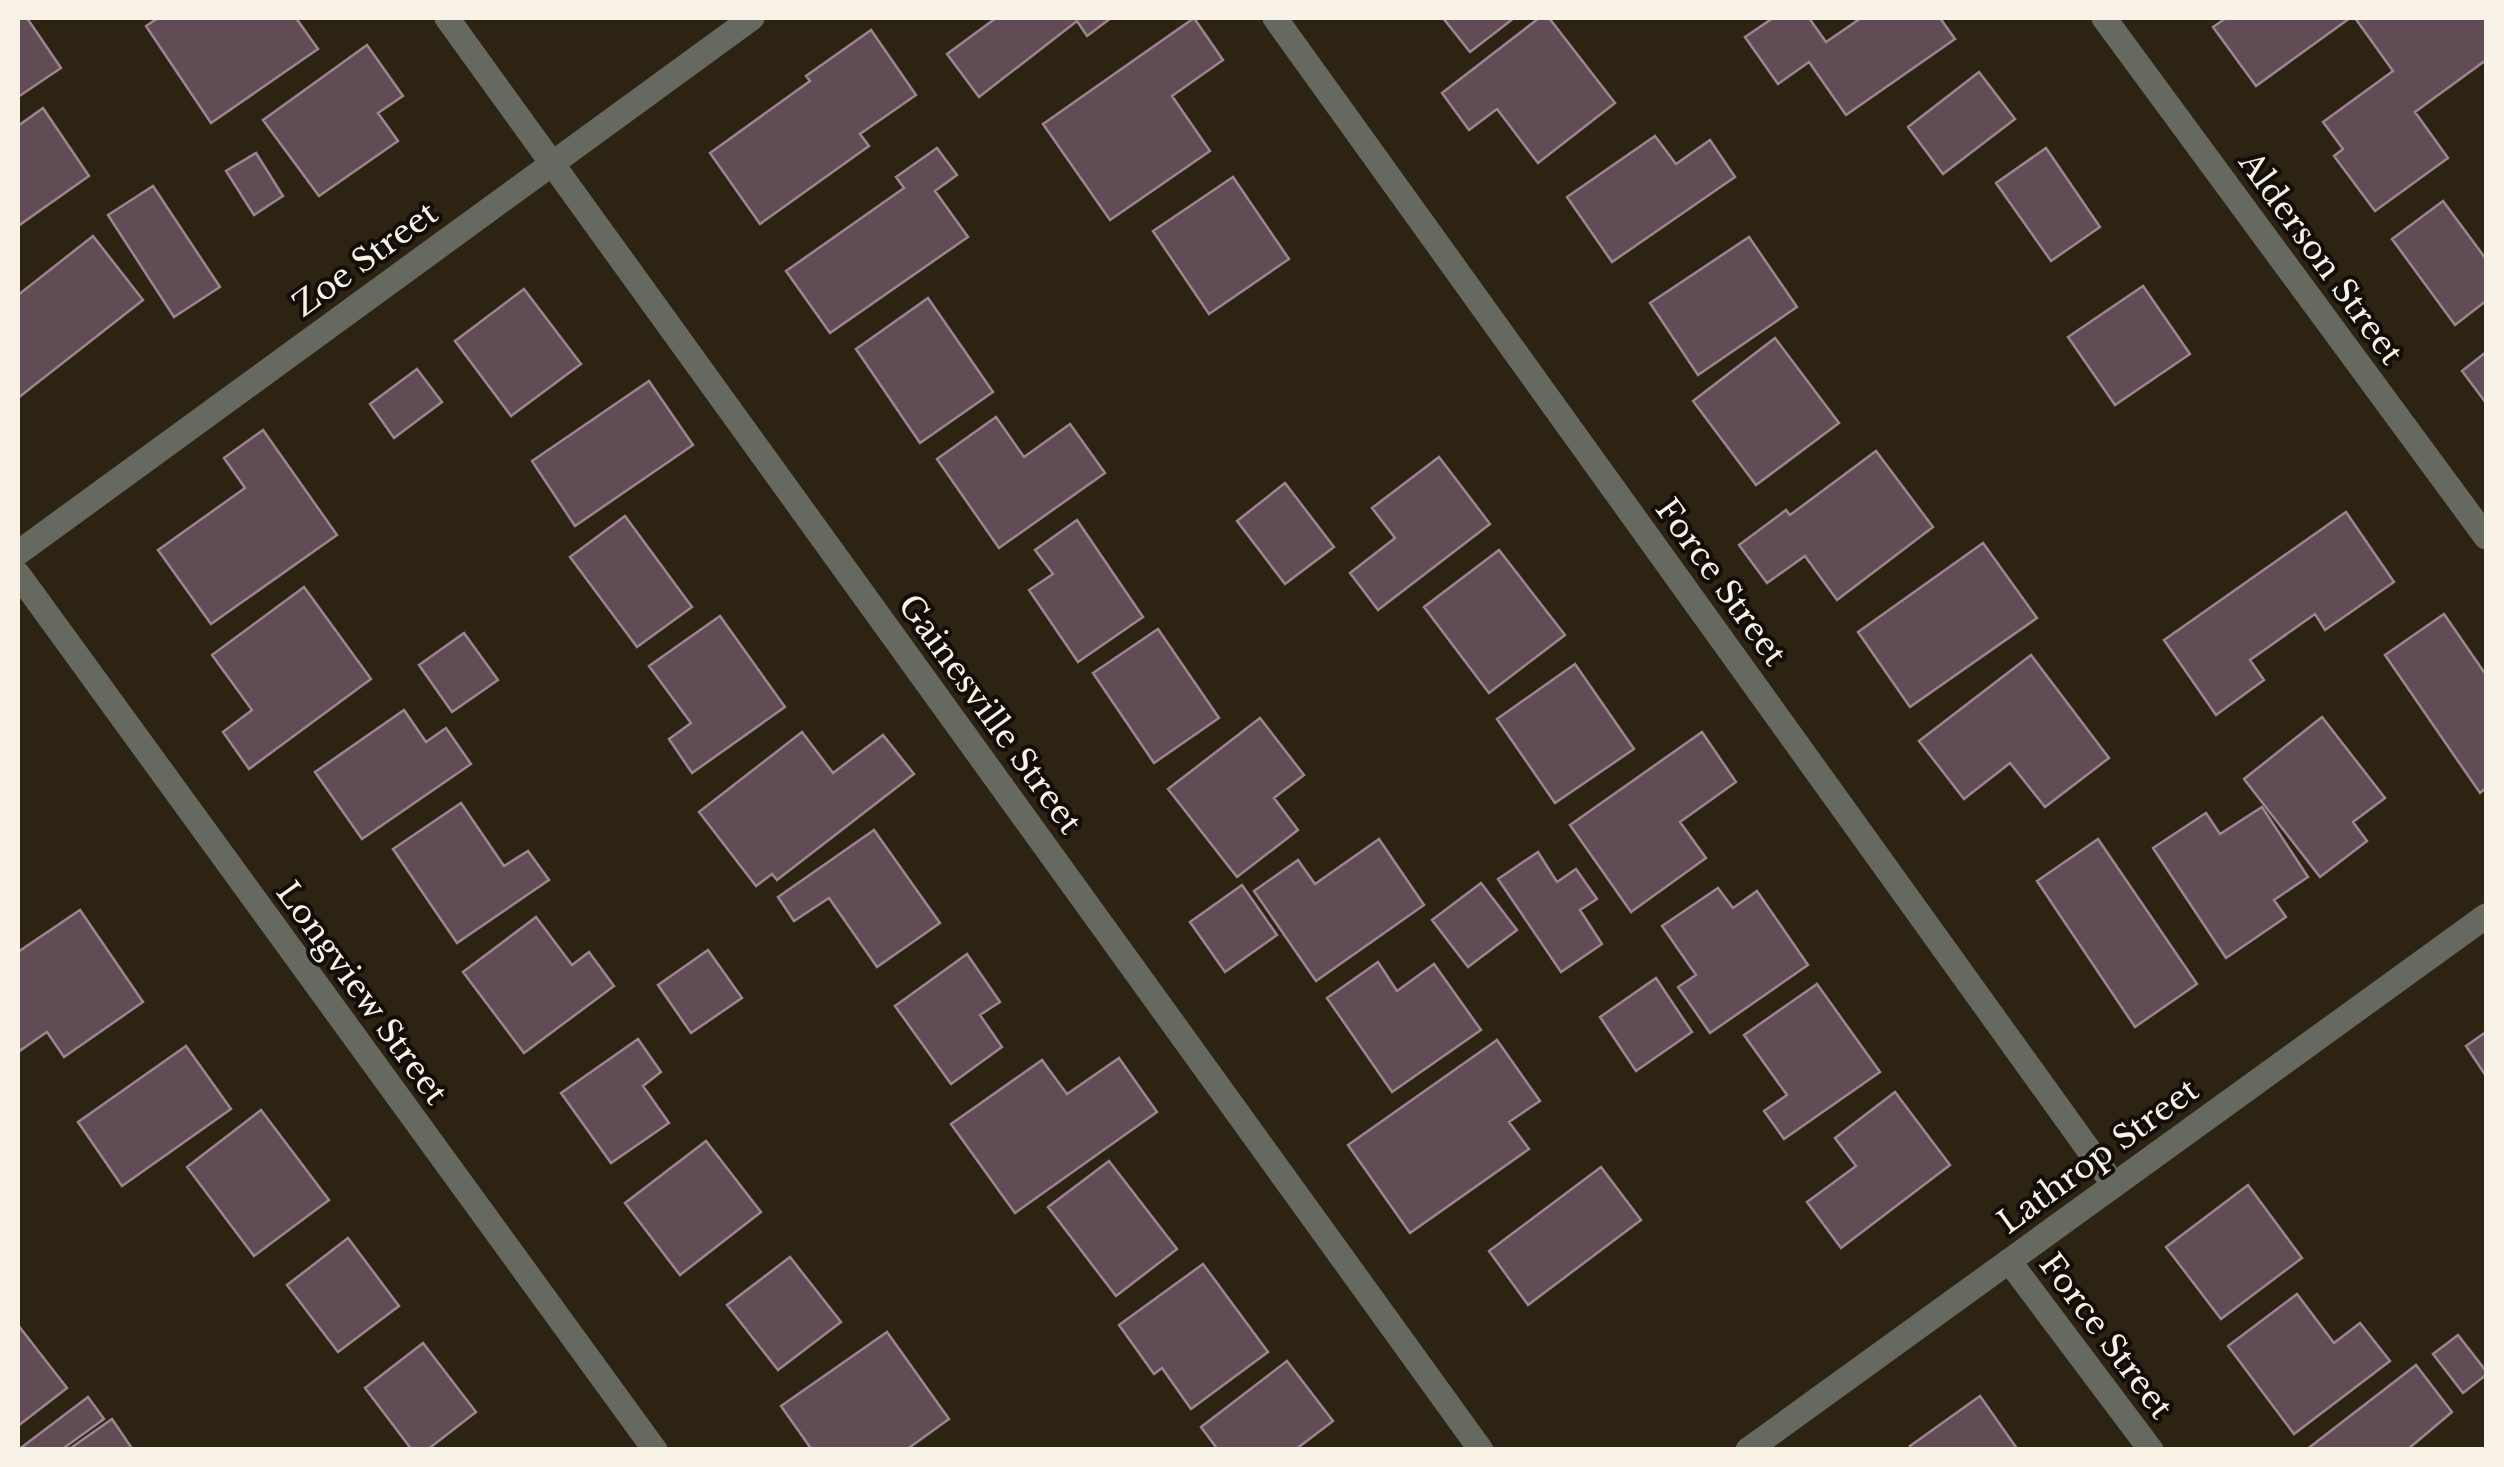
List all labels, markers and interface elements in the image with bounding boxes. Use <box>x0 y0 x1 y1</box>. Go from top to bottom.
street label: Alderson Street <box>2230 143 2412 372</box>
street label: Zoe Street <box>285 193 445 325</box>
street label: Force Street <box>1647 491 1795 673</box>
street label: Gainesville Street <box>890 587 1090 841</box>
street label: Longview Street <box>268 874 456 1112</box>
street label: Lathrop Street <box>1990 1070 2206 1242</box>
street label: Force Street <box>2031 1245 2181 1427</box>

